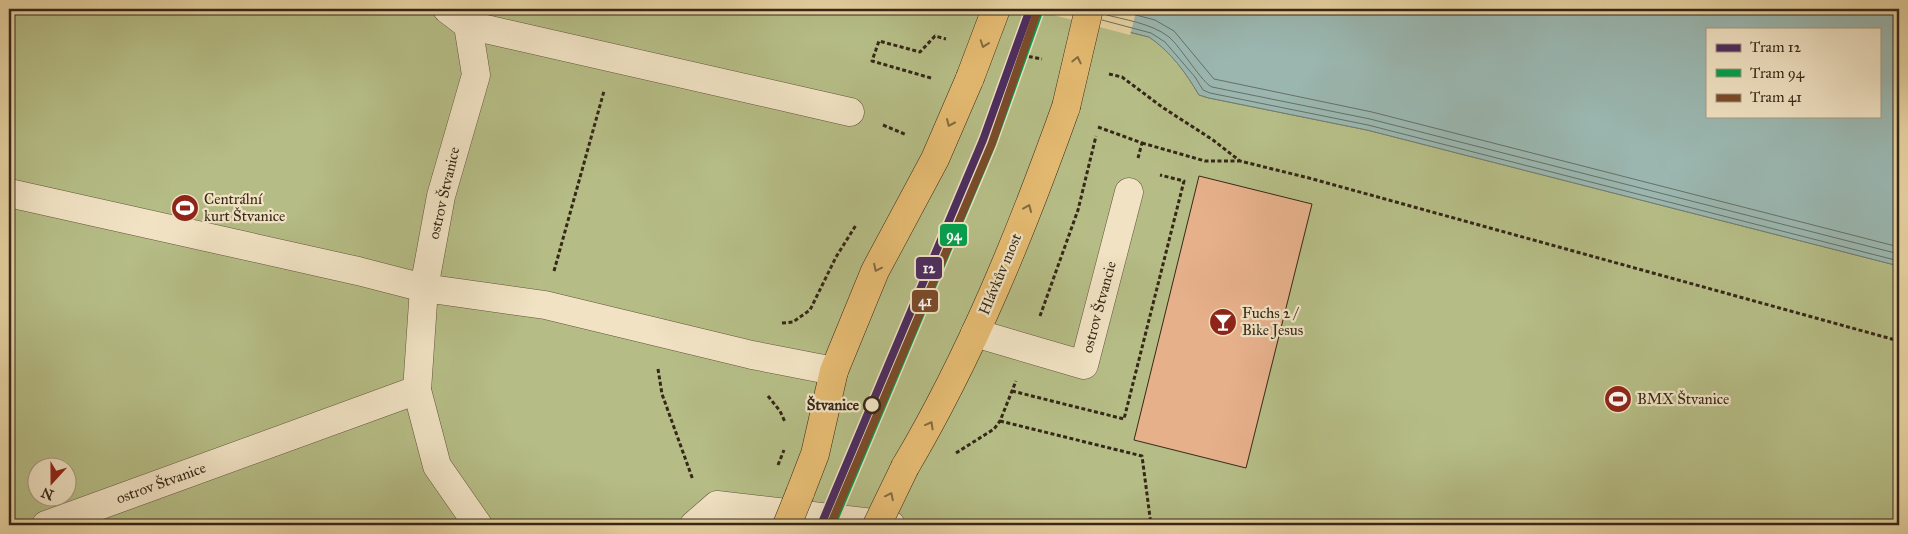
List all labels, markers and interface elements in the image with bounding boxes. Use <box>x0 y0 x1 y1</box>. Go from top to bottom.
legend <box>1706 28 1880 118</box>
text: Tram 12 <box>1750 38 1802 56</box>
one-way arrow <box>980 39 990 48</box>
one-way arrow <box>1071 55 1082 64</box>
text: Tram 94 <box>1750 64 1805 82</box>
text: Tram 41 <box>1750 88 1802 106</box>
one-way arrow <box>946 118 957 127</box>
street label: ostrov Štvanice <box>424 145 463 241</box>
place label: Centrální kurt Štvanice <box>204 190 285 225</box>
sports icon: Centrální kurt Štvanice <box>170 193 200 223</box>
one-way arrow <box>1022 204 1032 213</box>
line badge: 94 <box>939 223 968 247</box>
text: 94 <box>946 227 963 245</box>
street label: Hlávkův most <box>975 230 1026 317</box>
line badge: 12 <box>915 256 943 280</box>
street label: ostrov Štvancie <box>1077 259 1120 355</box>
text: 12 <box>923 260 936 277</box>
one-way arrow <box>873 263 883 272</box>
line badge: 41 <box>911 289 939 313</box>
text: 41 <box>918 293 932 311</box>
place label: Fuchs 2 / Bike Jesus <box>1242 304 1303 340</box>
bar icon: Fuchs 2 / Bike Jesus <box>1208 307 1238 337</box>
sports icon: BMX Štvanice <box>1603 384 1633 414</box>
place label: BMX Štvanice <box>1637 389 1729 408</box>
place label: Štvanice <box>807 395 860 414</box>
marker: Štvanice <box>863 396 881 414</box>
one-way arrow <box>923 421 933 430</box>
north arrow <box>28 456 78 506</box>
street label: ostrov Štvanice <box>113 457 208 508</box>
text: N <box>39 484 56 504</box>
one-way arrow <box>884 492 894 501</box>

